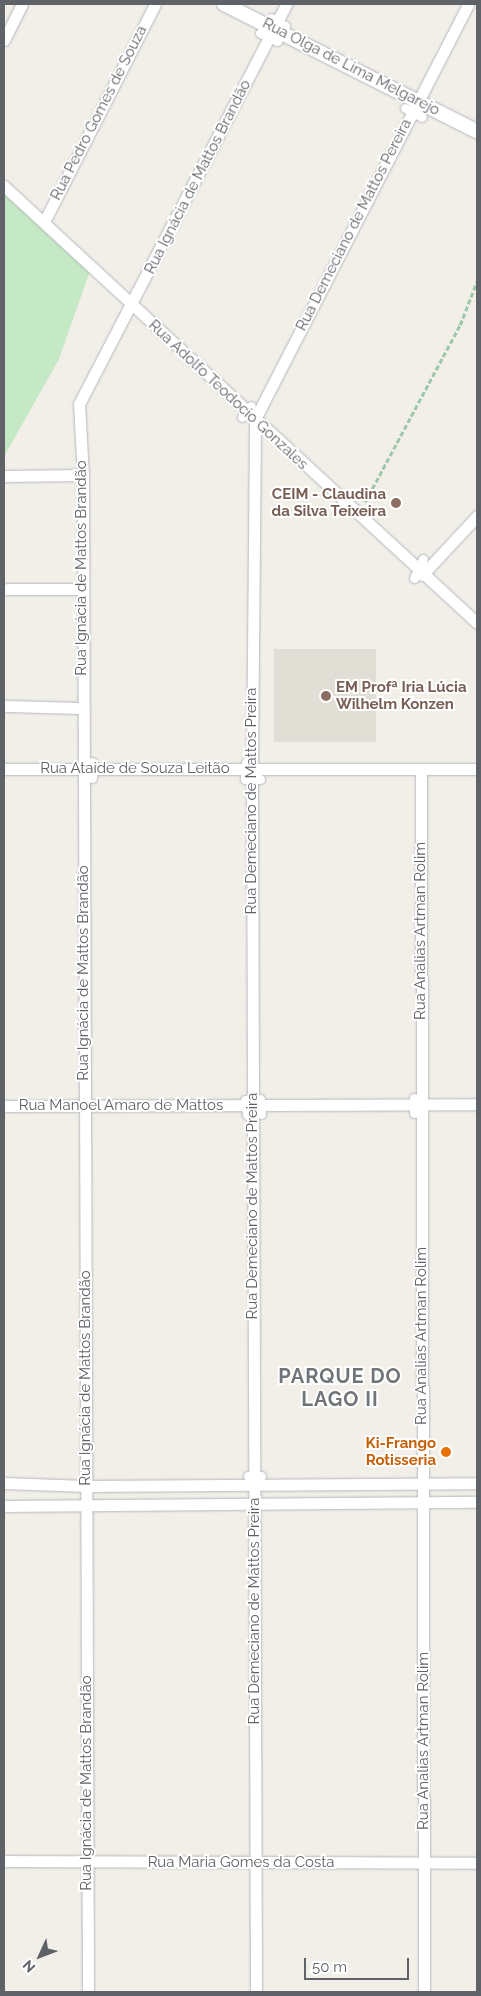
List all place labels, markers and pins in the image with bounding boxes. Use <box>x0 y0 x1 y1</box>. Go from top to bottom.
place label: CEIM - Claudina da Silva Teixeira <box>271 485 386 520</box>
marker: CEIM - Claudina da Silva Teixeira <box>390 497 402 509</box>
place label: EM Profª Iria Lúcia Wilhelm Konzen <box>336 678 467 713</box>
marker: EM Profª Iria Lúcia Wilhelm Konzen <box>320 690 332 702</box>
place label: Ki-Frango Rotisseria <box>366 1434 436 1469</box>
marker: Ki-Frango Rotisseria <box>440 1446 452 1458</box>

